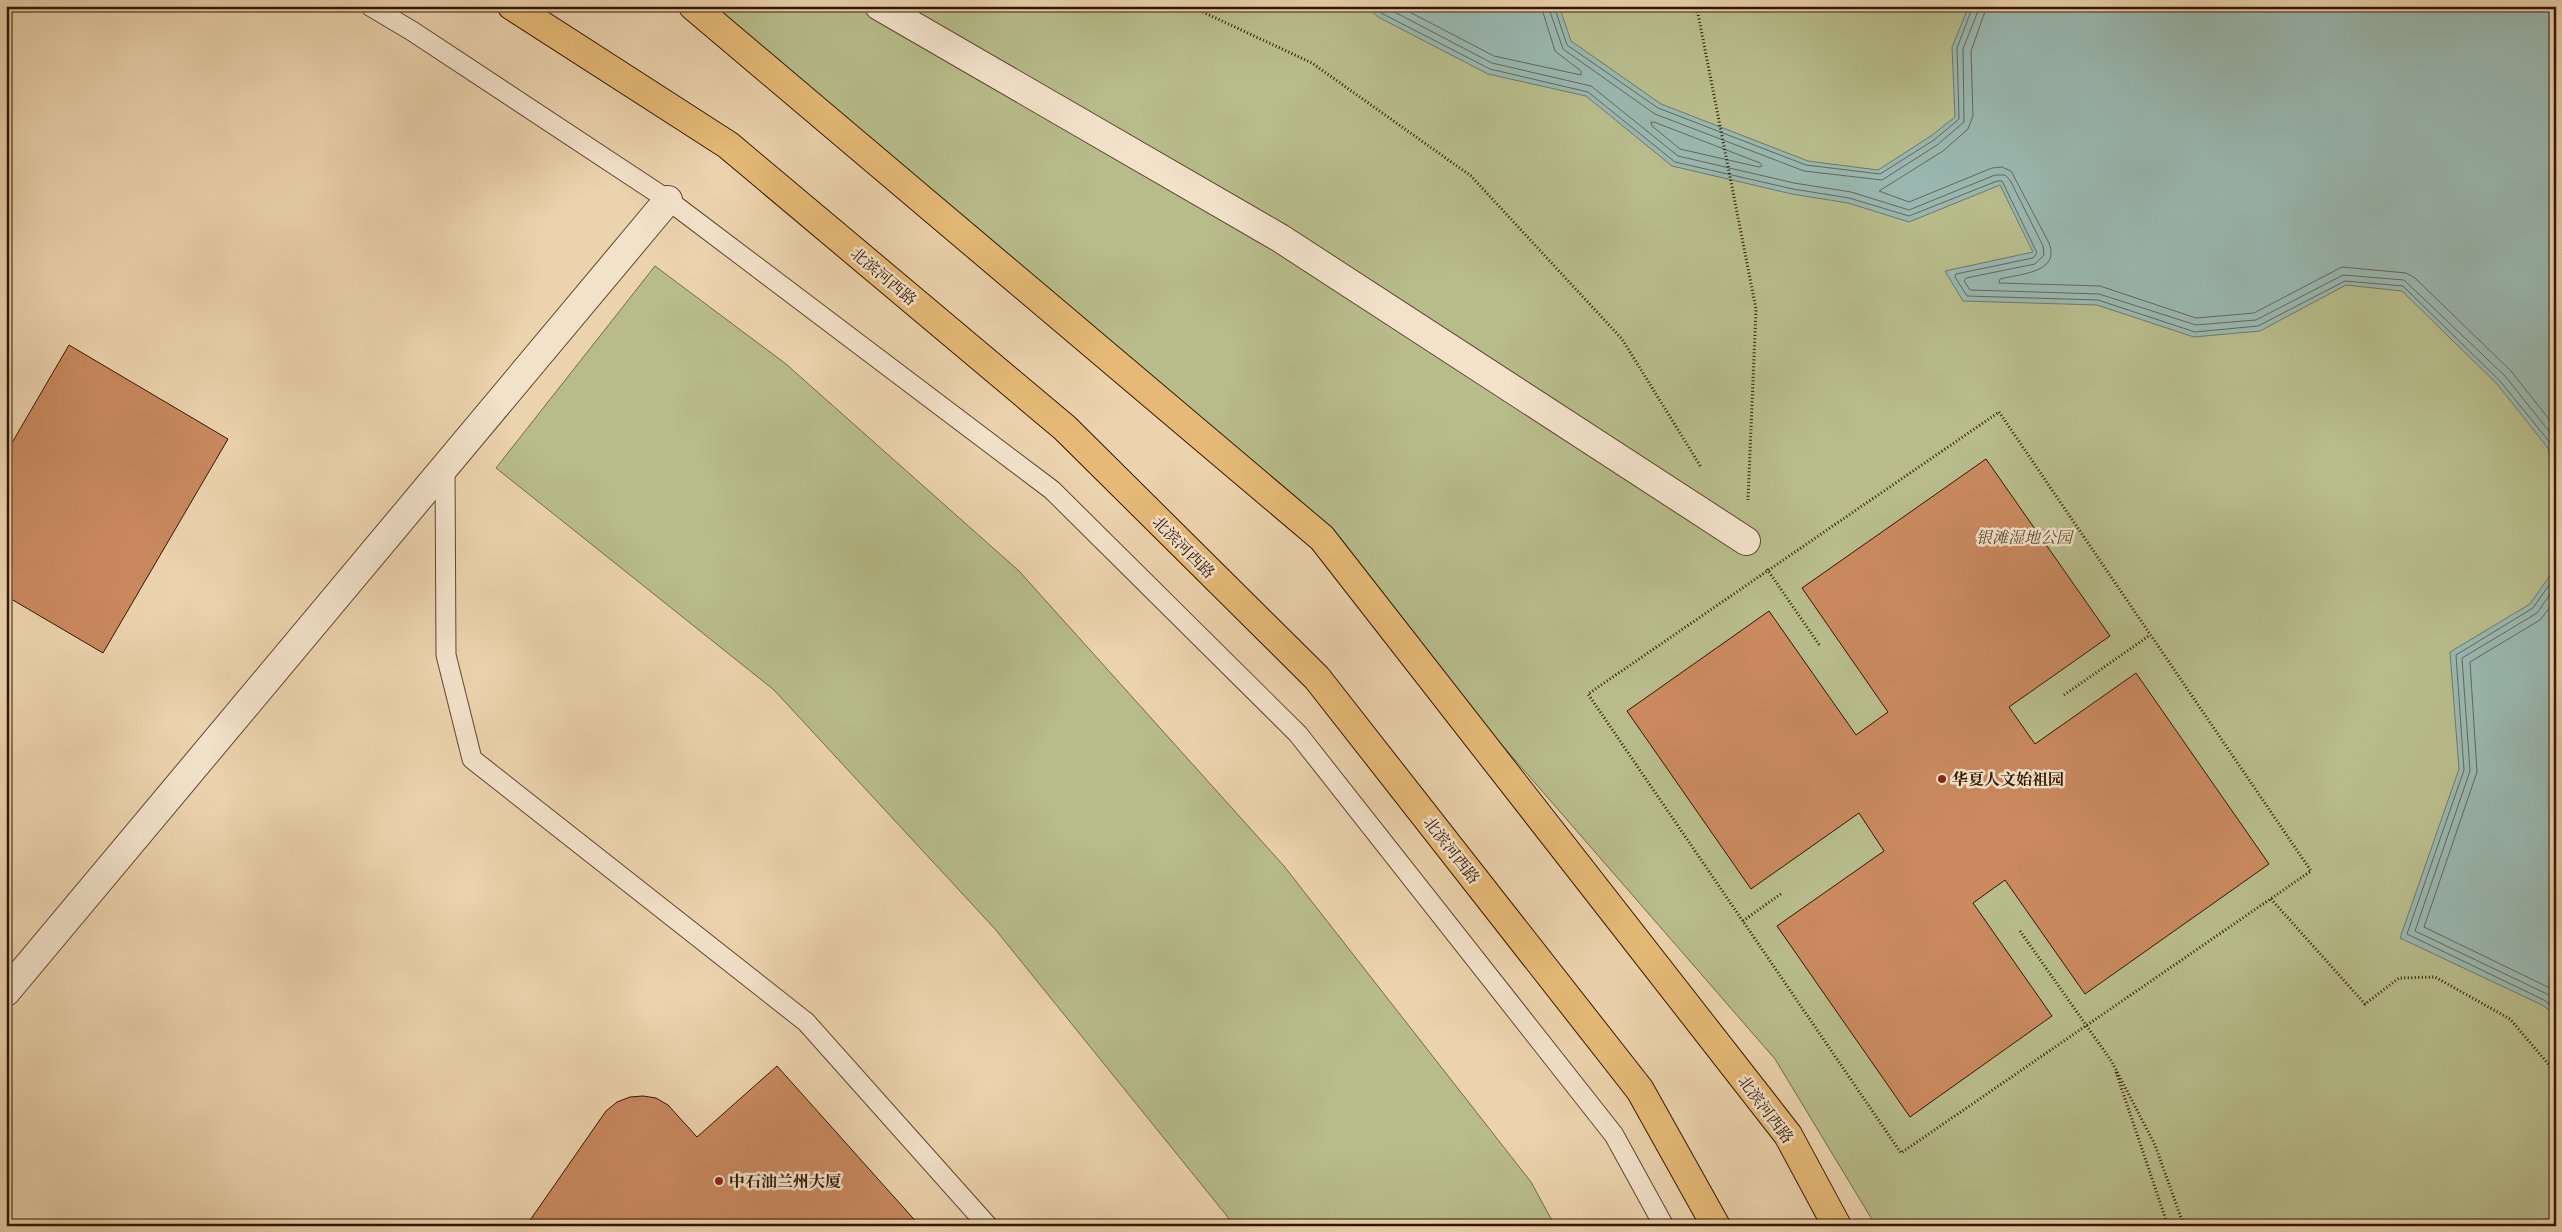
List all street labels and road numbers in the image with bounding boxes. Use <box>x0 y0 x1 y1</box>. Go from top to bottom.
street label: 北滨河西路 <box>846 241 922 311</box>
street label: 北滨河西路 <box>1147 510 1221 584</box>
street label: 北滨河西路 <box>1418 811 1486 889</box>
street label: 北滨河西路 <box>1732 1070 1800 1148</box>

